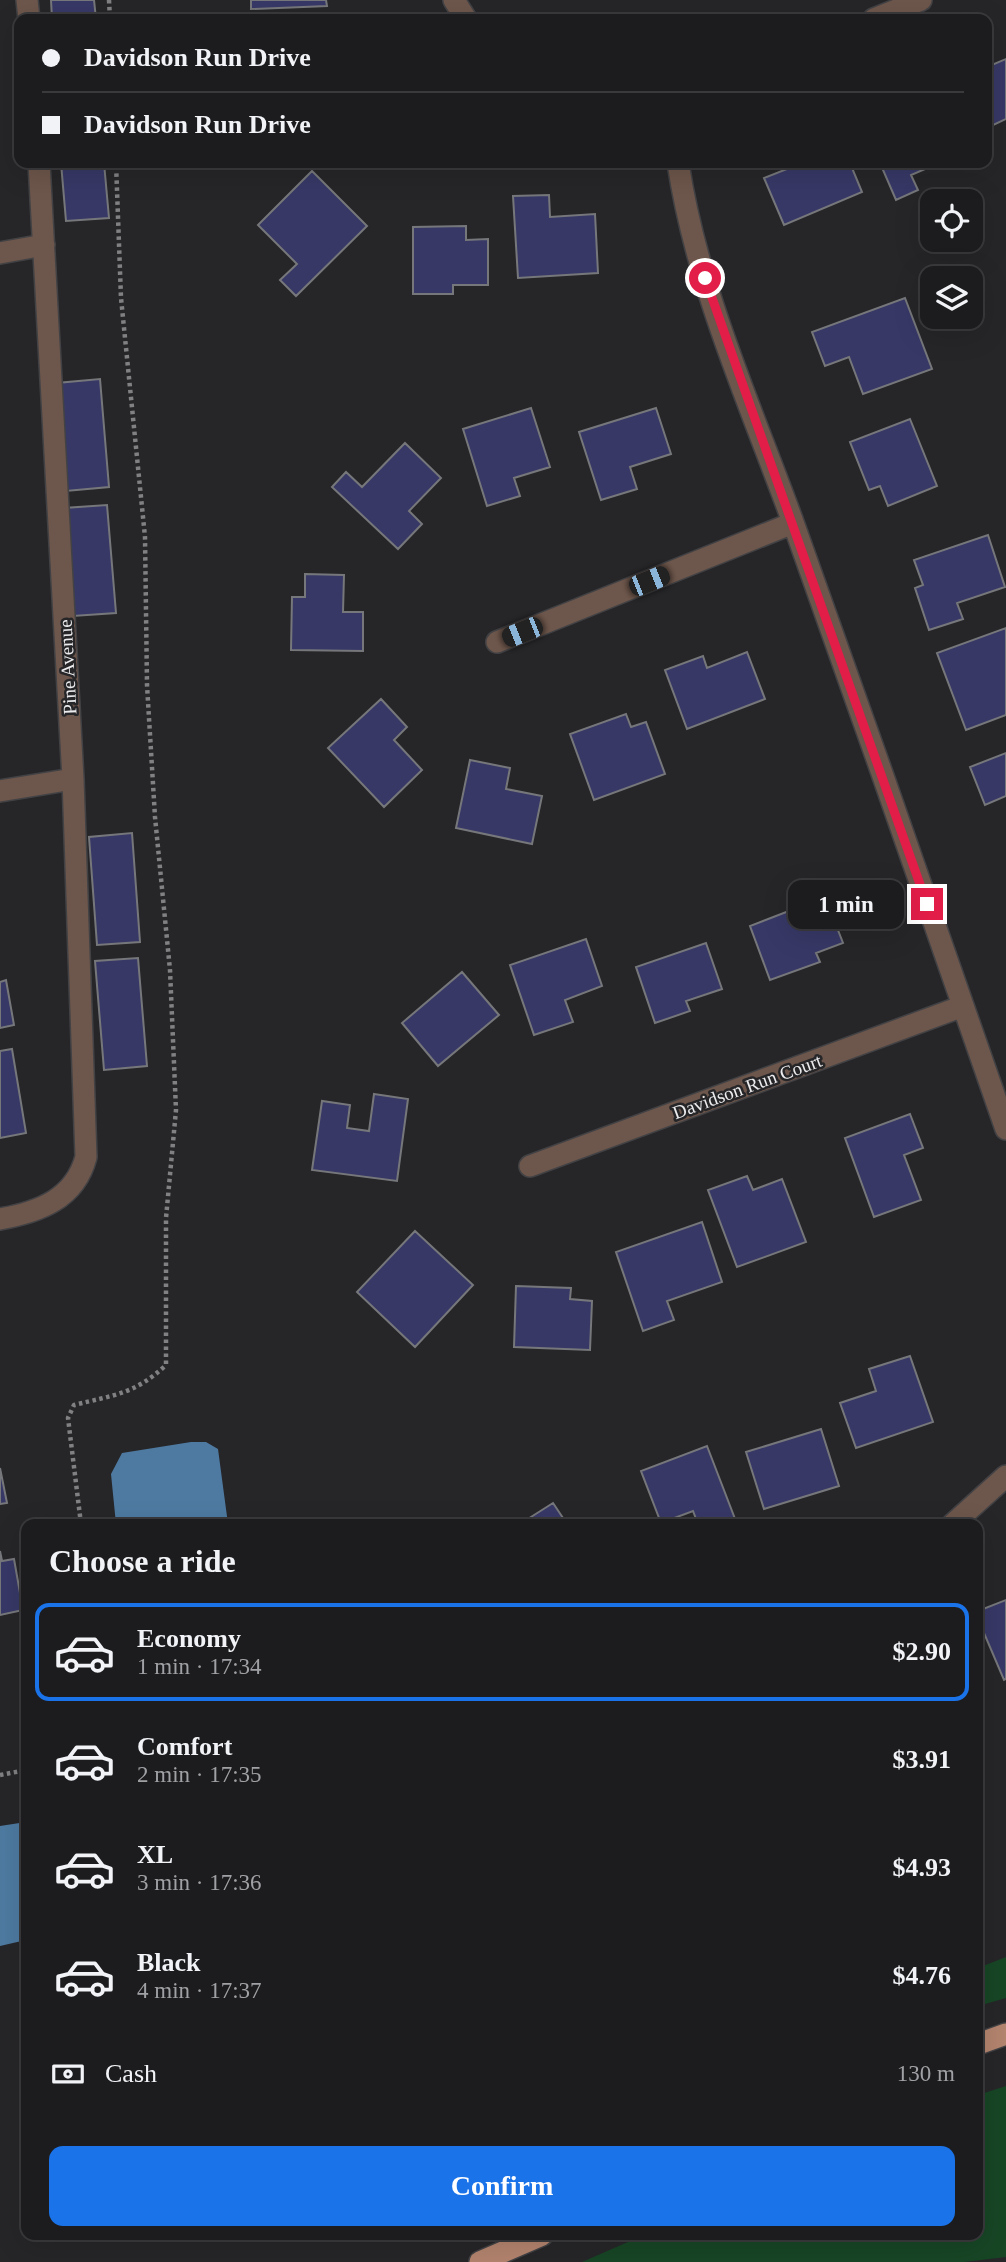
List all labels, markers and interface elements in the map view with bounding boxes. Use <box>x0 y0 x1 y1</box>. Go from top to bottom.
text: Davidson Run Drive <box>84 43 311 72</box>
text: Davidson Run Drive <box>84 110 311 139</box>
map controls <box>920 189 983 329</box>
button: locate <box>920 189 983 252</box>
route start <box>689 262 721 294</box>
button: layers <box>920 266 983 329</box>
car <box>626 563 673 599</box>
car <box>499 614 546 650</box>
street label: Pine Avenue <box>55 619 80 715</box>
callout: 1 min <box>787 880 902 928</box>
route end <box>911 888 943 920</box>
text: 1 min <box>818 892 874 917</box>
street label: Davidson Run Court <box>670 1049 825 1123</box>
text: Choose a ride <box>49 1543 236 1579</box>
icon: car <box>53 1621 116 1684</box>
text: Economy <box>137 1624 241 1653</box>
text: $2.90 <box>893 1637 951 1666</box>
text: 1 min · 17:34 <box>137 1654 262 1679</box>
icon: car <box>53 1729 116 1792</box>
text: Comfort <box>137 1732 232 1761</box>
text: $3.91 <box>893 1745 951 1774</box>
text: 2 min · 17:35 <box>137 1762 262 1787</box>
icon: car <box>53 1837 116 1900</box>
text: XL <box>137 1840 173 1869</box>
text: $4.93 <box>893 1853 951 1882</box>
text: 3 min · 17:36 <box>137 1870 262 1895</box>
icon: car <box>53 1945 116 2008</box>
text: Black <box>137 1948 201 1977</box>
text: $4.76 <box>893 1961 951 1990</box>
text: 4 min · 17:37 <box>137 1978 262 2003</box>
icon: cash <box>49 2055 87 2093</box>
text: Cash <box>105 2059 157 2088</box>
text: 130 m <box>897 2061 955 2086</box>
button: Confirm <box>49 2146 955 2226</box>

